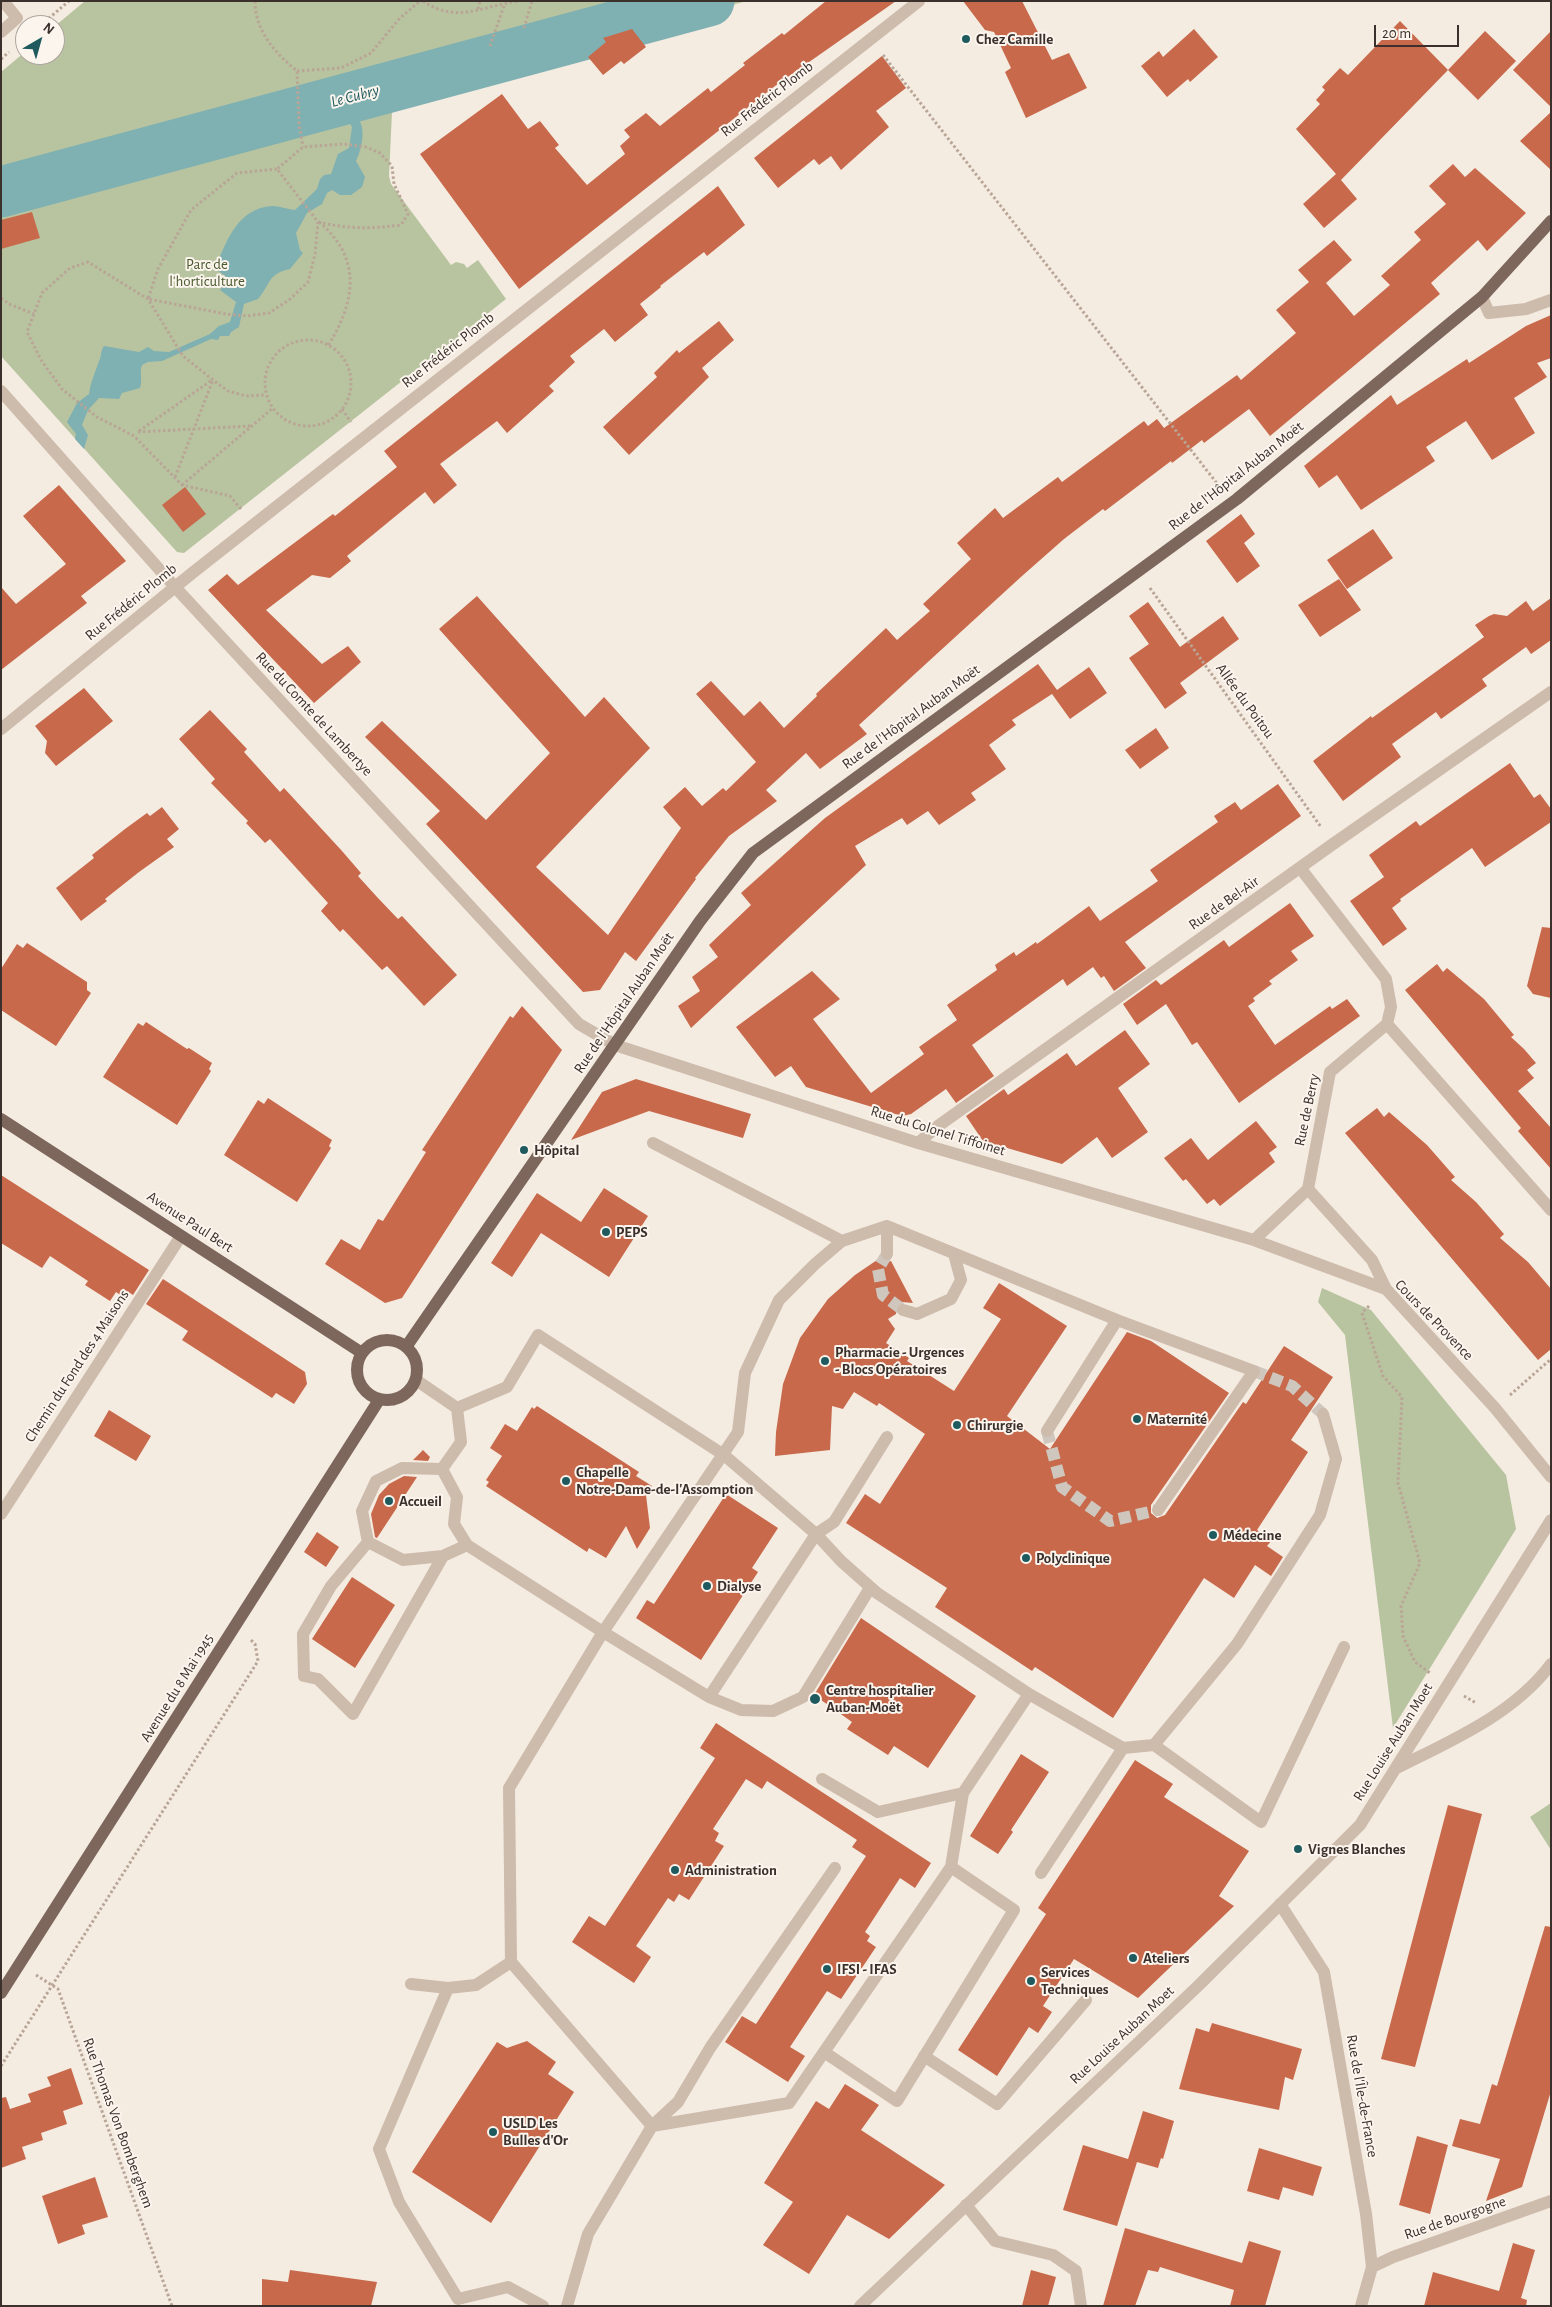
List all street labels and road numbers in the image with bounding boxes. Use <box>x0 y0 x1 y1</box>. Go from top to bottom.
street label: Rue Frédéric Plomb <box>717 57 817 141</box>
street label: Rue Frédéric Plomb <box>398 308 498 392</box>
street label: Rue de l'Hôpital Auban Moët <box>1165 418 1307 534</box>
street label: Rue Frédéric Plomb <box>82 560 180 644</box>
street label: Rue du Comte de Lambertye <box>252 648 376 780</box>
street label: Allée du Poitou <box>1212 660 1278 742</box>
street label: Rue de l'Hôpital Auban Moët <box>838 661 984 773</box>
street label: Rue de Bel-Air <box>1185 872 1263 934</box>
street label: Rue de l'Hôpital Auban Moët <box>570 929 678 1077</box>
street label: Rue de Berry <box>1291 1072 1323 1148</box>
street label: Rue du Colonel Tiffoinet <box>869 1102 1007 1160</box>
street label: Avenue Paul Bert <box>144 1188 236 1256</box>
street label: Cours de Provence <box>1391 1276 1477 1364</box>
street label: Chemin du Fond des 4 Maisons <box>21 1286 133 1446</box>
street label: Avenue du 8 Mai 1945 <box>136 1631 218 1745</box>
street label: Rue Louise Auban Moet <box>1349 1680 1437 1804</box>
street label: Rue Louise Auban Moet <box>1066 1982 1178 2088</box>
street label: Rue de l'Île-de-France <box>1342 2033 1382 2159</box>
street label: Rue Thomas Von Bomberghem <box>79 2035 157 2211</box>
street label: Rue de Bourgogne <box>1402 2192 1508 2244</box>

